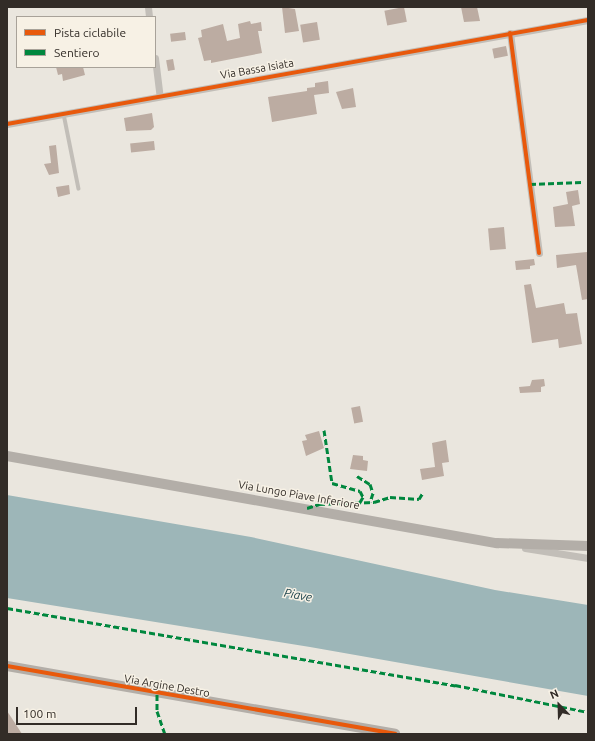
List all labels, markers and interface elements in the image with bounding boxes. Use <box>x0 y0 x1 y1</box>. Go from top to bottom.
legend <box>16 16 156 68</box>
text: Pista ciclabile <box>54 26 126 39</box>
text: Sentiero <box>54 46 100 59</box>
street label: Via Bassa Isiata <box>219 56 295 82</box>
street label: Via Lungo Piave Inferiore <box>237 478 361 512</box>
water label: Piave <box>283 585 313 605</box>
street label: Via Argine Destro <box>123 672 211 700</box>
north arrow <box>539 685 579 725</box>
text: N <box>548 687 560 701</box>
scale bar <box>18 699 139 725</box>
text: 100 m <box>23 707 56 720</box>

